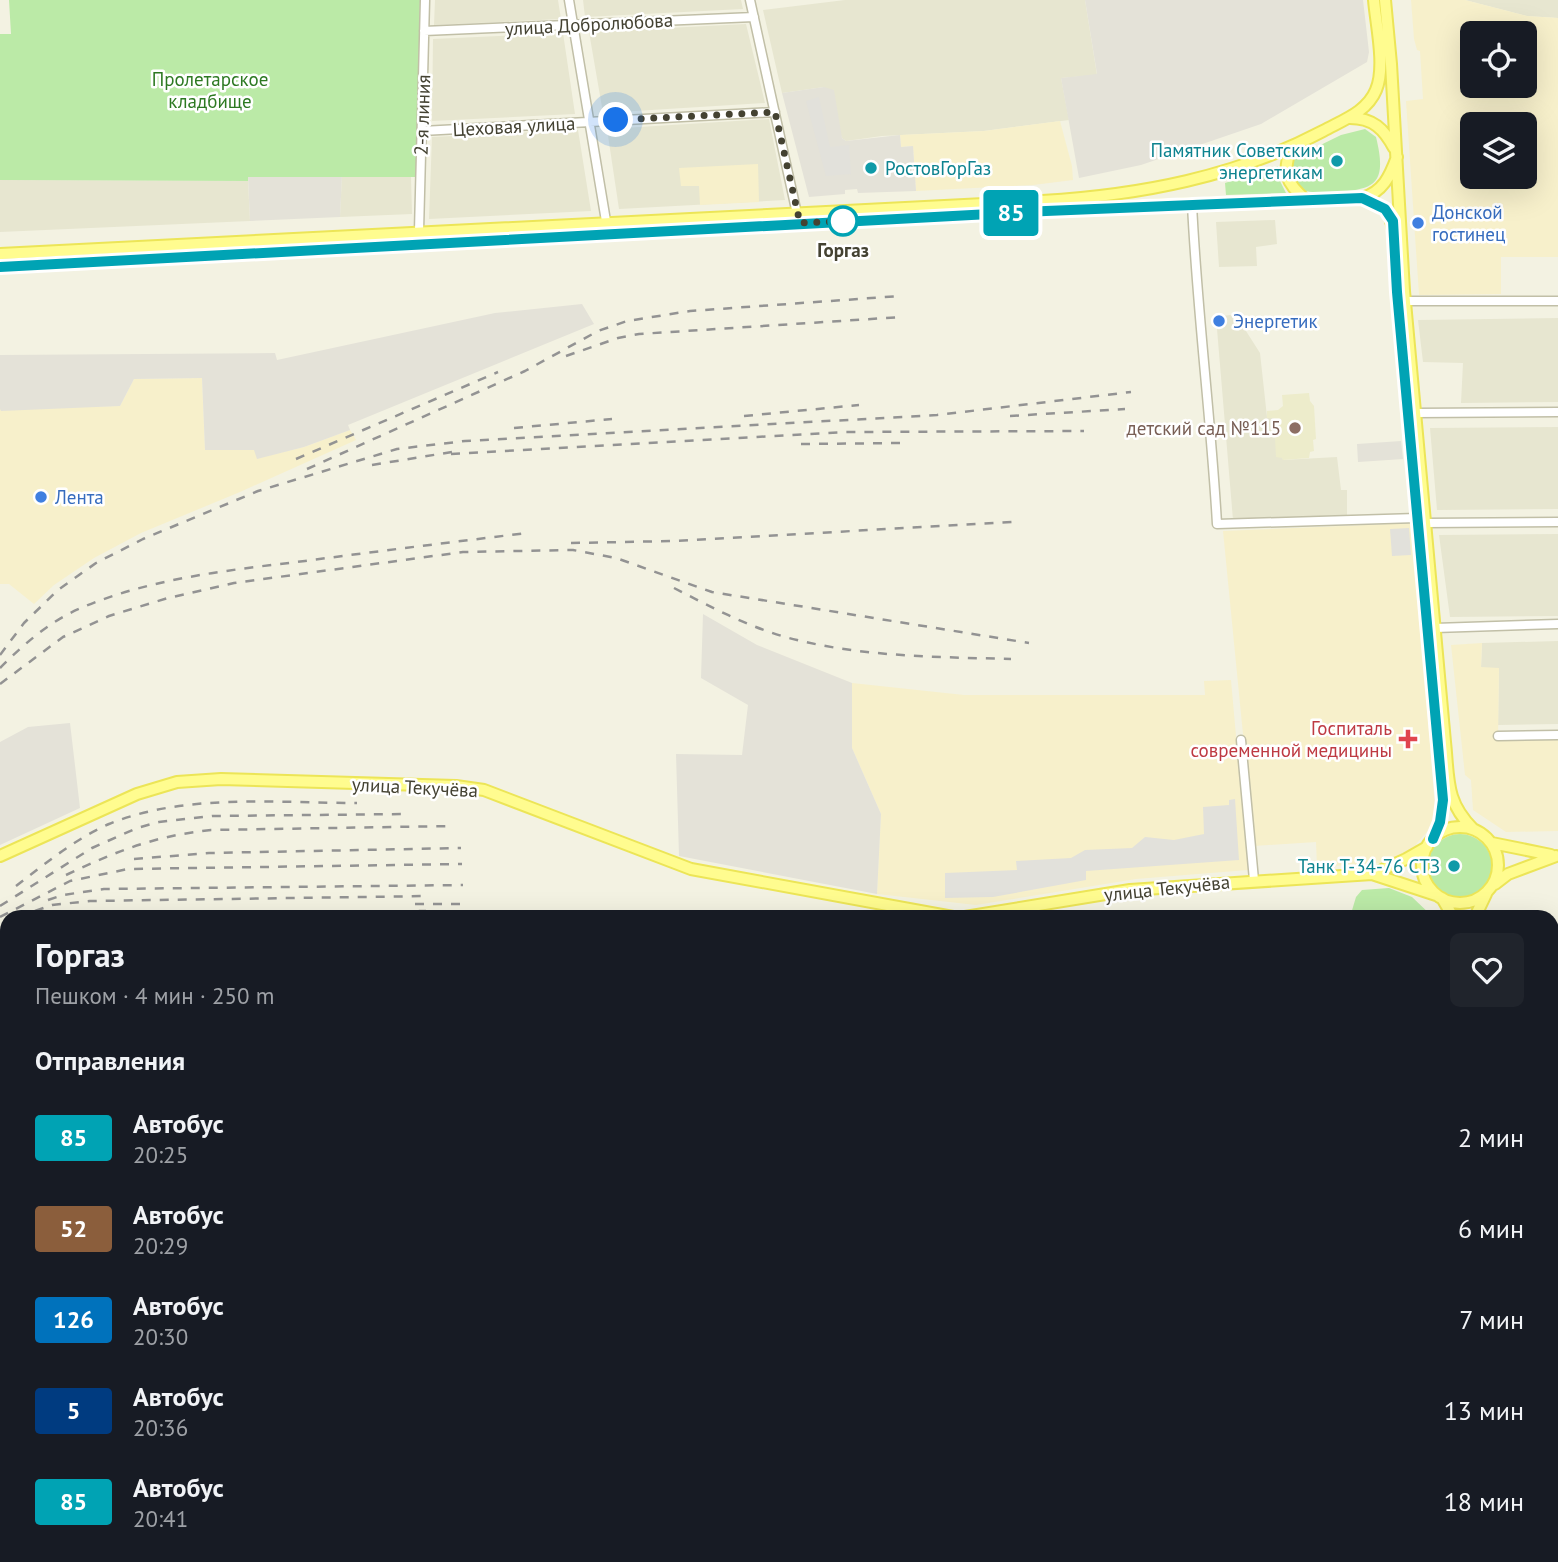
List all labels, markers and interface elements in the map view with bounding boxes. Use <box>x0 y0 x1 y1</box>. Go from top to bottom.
street label: улица Добролюбова <box>504 8 674 40</box>
map controls <box>1460 21 1537 189</box>
button: locate <box>1460 21 1537 98</box>
park label: Пролетарское кладбище <box>152 67 268 113</box>
street label: 2-я линия <box>409 74 435 156</box>
your location <box>598 102 633 137</box>
street label: Цеховая улица <box>452 111 576 141</box>
button: layers <box>1460 112 1537 189</box>
place label: Памятник Советским энергетикам <box>1150 138 1323 184</box>
marker: Памятник Советским энергетикам <box>1329 153 1345 169</box>
place label: РостовГорГаз <box>885 156 991 180</box>
marker: РостовГорГаз <box>863 160 879 176</box>
line badge: 85 <box>979 190 1042 236</box>
text: 85 <box>997 197 1025 228</box>
place label: Донской гостинец <box>1432 200 1505 246</box>
marker: Горгаз <box>828 206 858 236</box>
marker: Донской гостинец <box>1410 215 1426 231</box>
place label: Горгаз <box>817 238 869 262</box>
place label: Энергетик <box>1233 309 1318 333</box>
marker: Энергетик <box>1211 313 1227 329</box>
place label: детский сад №115 <box>1126 416 1281 440</box>
marker: детский сад №115 <box>1287 420 1303 436</box>
place label: Лента <box>54 485 104 509</box>
marker: Лента <box>33 489 49 505</box>
place label: Госпиталь современной медицины <box>1190 716 1392 762</box>
marker: Госпиталь современной медицины <box>1398 729 1418 749</box>
street label: улица Текучёва <box>351 772 479 802</box>
place label: Танк Т-34-76 СТЗ <box>1298 854 1440 878</box>
marker: Танк Т-34-76 СТЗ <box>1446 858 1462 874</box>
street label: улица Текучёва <box>1103 869 1231 907</box>
text: Горгаз <box>35 933 125 976</box>
button: heart <box>1450 933 1524 1007</box>
text: Пешком · 4 мин · 250 m <box>35 981 274 1010</box>
text: Отправления <box>35 1044 185 1077</box>
text: Автобус <box>133 1107 224 1140</box>
text: 2 мин <box>1458 1121 1524 1154</box>
text: 85 <box>60 1122 87 1153</box>
text: 20:25 <box>133 1140 188 1169</box>
text: Автобус <box>133 1198 224 1231</box>
text: 6 мин <box>1458 1212 1524 1245</box>
text: 52 <box>60 1213 87 1244</box>
text: 20:29 <box>133 1231 188 1260</box>
text: Автобус <box>133 1289 224 1322</box>
text: 7 мин <box>1459 1303 1524 1336</box>
text: 126 <box>53 1304 94 1335</box>
text: 20:30 <box>133 1322 188 1351</box>
text: Автобус <box>133 1380 224 1413</box>
text: 13 мин <box>1444 1394 1524 1427</box>
text: 5 <box>67 1395 80 1426</box>
text: 20:36 <box>133 1413 188 1442</box>
text: Автобус <box>133 1471 224 1504</box>
text: 18 мин <box>1444 1485 1524 1518</box>
text: 85 <box>60 1486 87 1517</box>
text: 20:41 <box>133 1504 188 1533</box>

